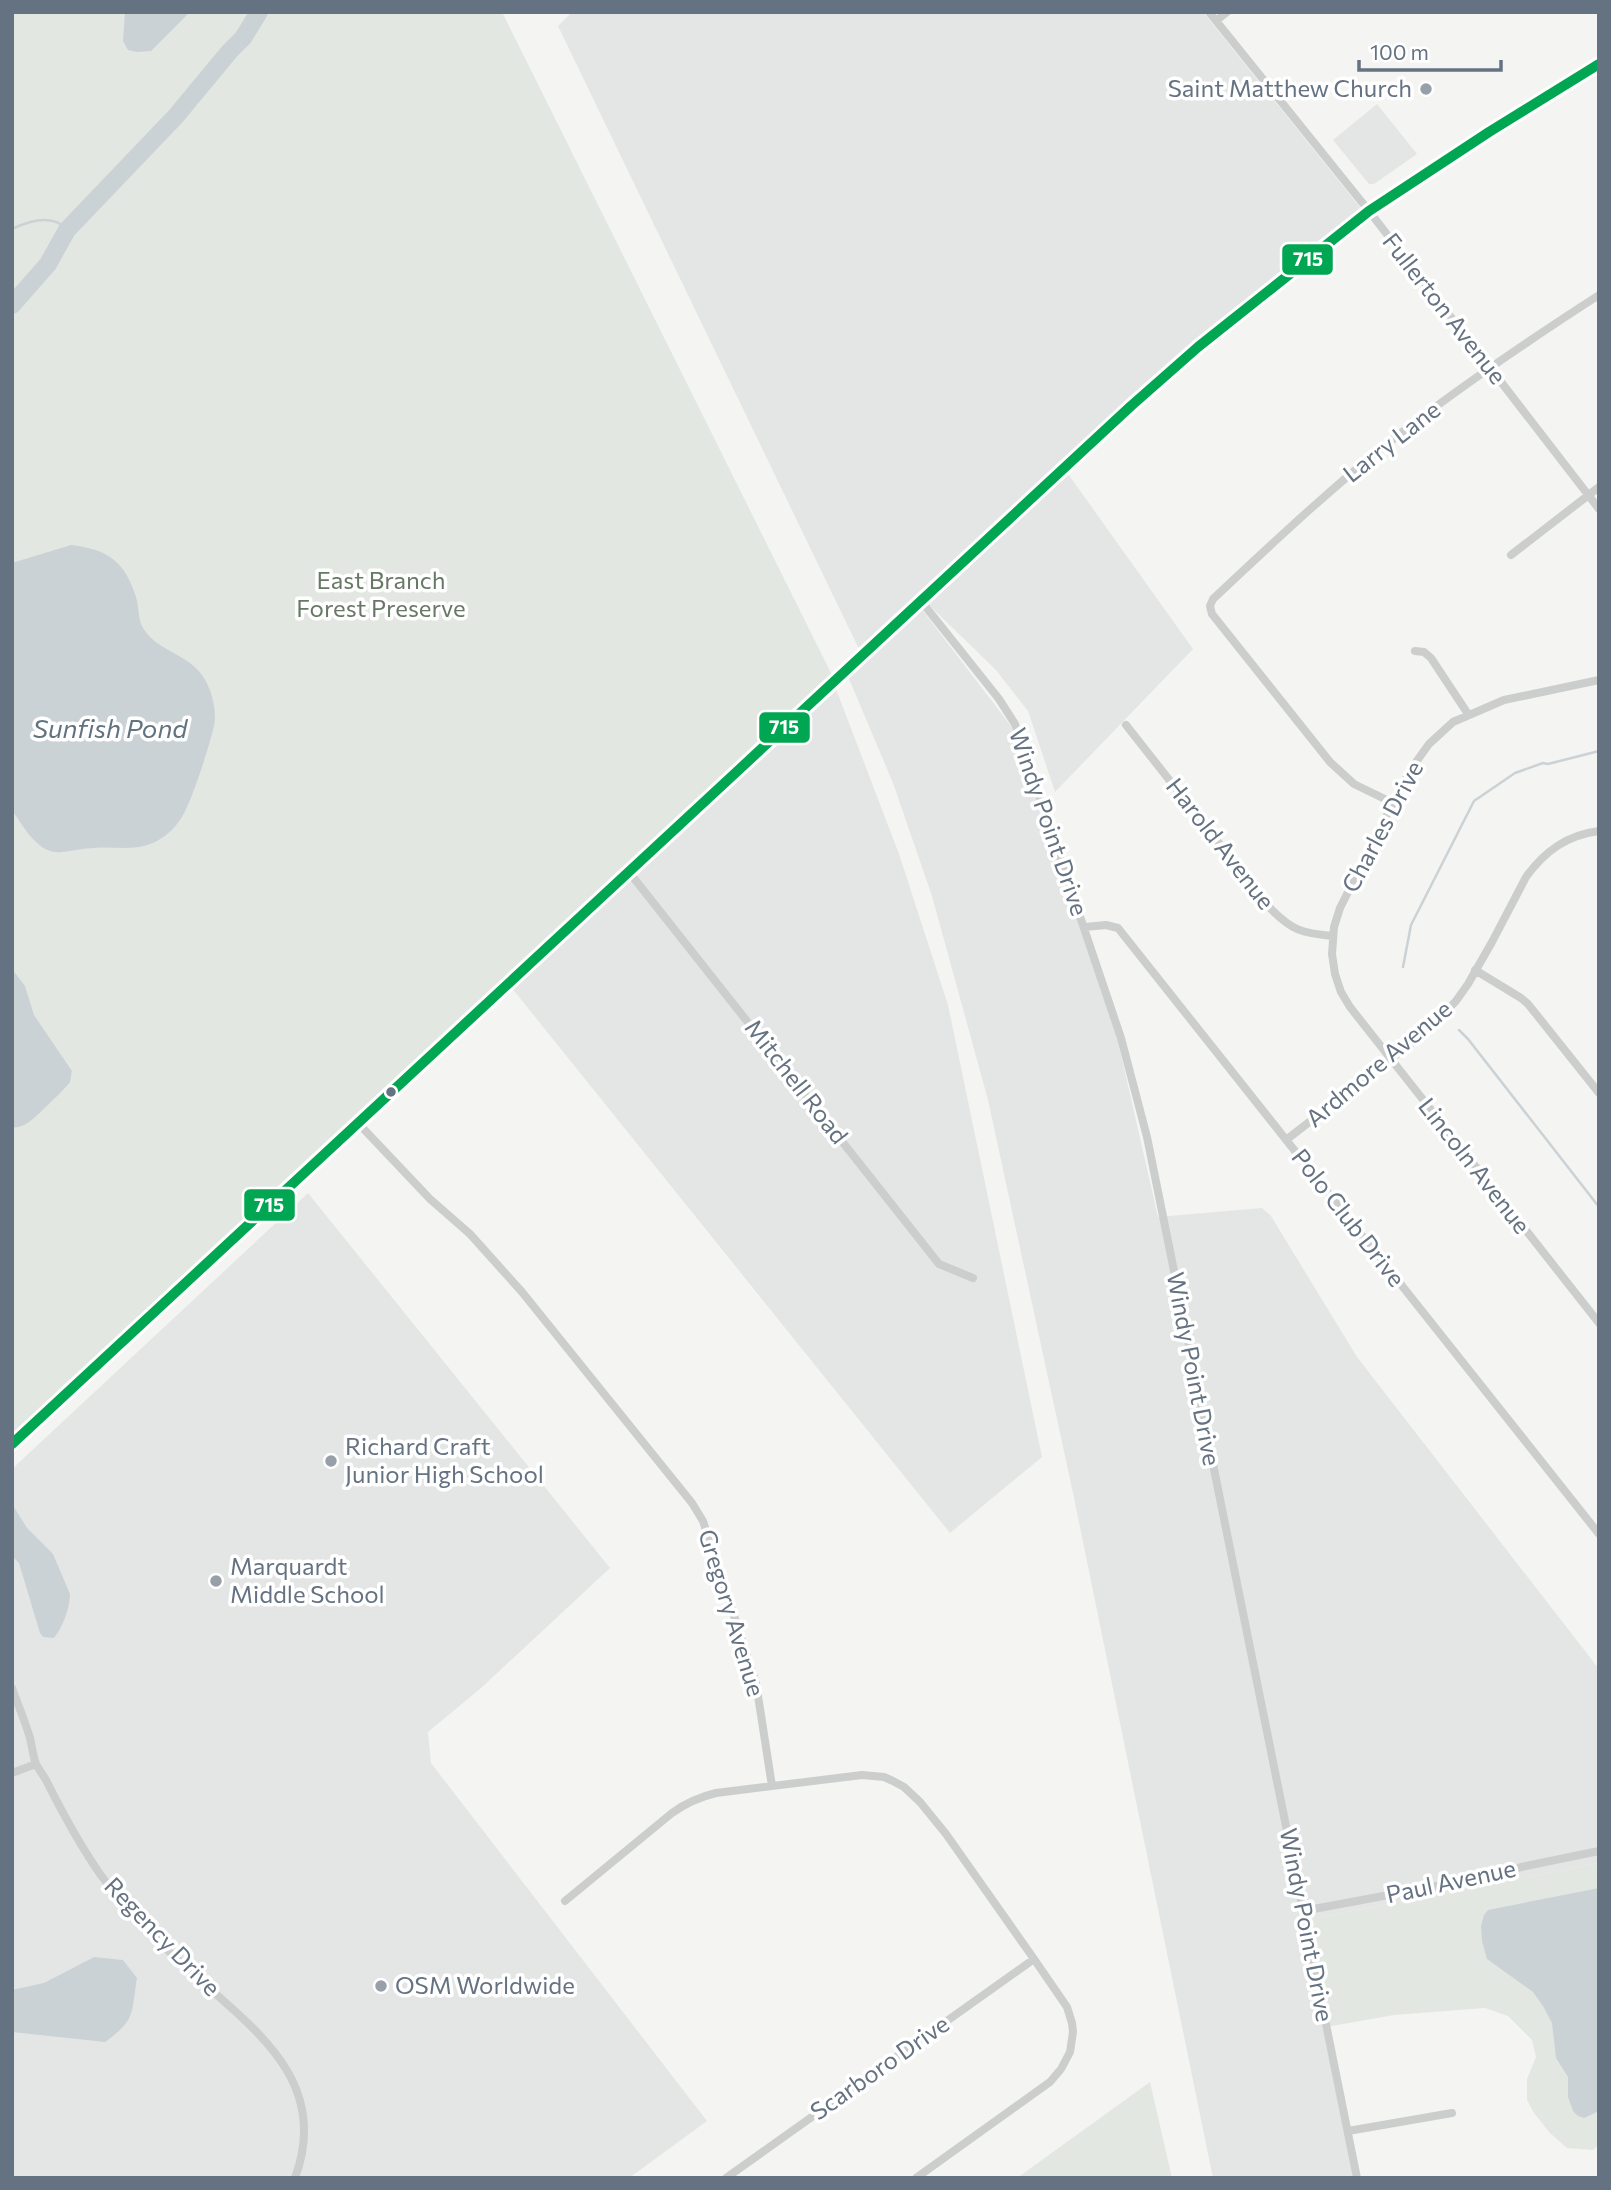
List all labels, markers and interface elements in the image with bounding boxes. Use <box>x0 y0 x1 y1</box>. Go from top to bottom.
scale bar <box>1359 28 1501 72</box>
text: 100 m <box>1370 39 1429 64</box>
place label: Saint Matthew Church <box>1168 73 1412 102</box>
marker: Saint Matthew Church <box>1418 81 1434 97</box>
street label: Fullerton Avenue <box>1377 227 1513 389</box>
line badge: 715 <box>1281 243 1334 276</box>
text: 715 <box>1293 247 1323 270</box>
street label: Larry Lane <box>1337 394 1445 488</box>
park label: East Branch Forest Preserve <box>296 565 466 622</box>
line badge: 715 <box>758 711 811 744</box>
water label: Sunfish Pond <box>33 712 188 743</box>
text: 715 <box>769 715 799 738</box>
street label: Windy Point Drive <box>1004 724 1095 919</box>
street label: Charles Drive <box>1335 756 1428 897</box>
street label: Harold Avenue <box>1161 772 1281 915</box>
street label: Ardmore Avenue <box>1299 993 1457 1132</box>
street label: Mitchell Road <box>740 1013 855 1149</box>
unlabelled marker <box>384 1085 398 1099</box>
street label: Lincoln Avenue <box>1413 1091 1537 1239</box>
street label: Polo Club Drive <box>1286 1142 1412 1292</box>
line badge: 715 <box>243 1188 296 1222</box>
text: 715 <box>254 1193 284 1216</box>
street label: Windy Point Drive <box>1161 1269 1227 1468</box>
place label: Richard Craft Junior High School <box>345 1431 544 1488</box>
marker: Richard Craft Junior High School <box>323 1453 339 1469</box>
street label: Gregory Avenue <box>693 1526 772 1700</box>
place label: Marquardt Middle School <box>230 1551 385 1608</box>
marker: Marquardt Middle School <box>208 1573 224 1589</box>
street label: Windy Point Drive <box>1274 1825 1340 2024</box>
street label: Paul Avenue <box>1383 1853 1518 1908</box>
street label: Regency Drive <box>99 1870 227 2001</box>
place label: OSM Worldwide <box>395 1970 575 1999</box>
marker: OSM Worldwide <box>373 1978 389 1994</box>
street label: Scarboro Drive <box>804 2008 954 2125</box>

